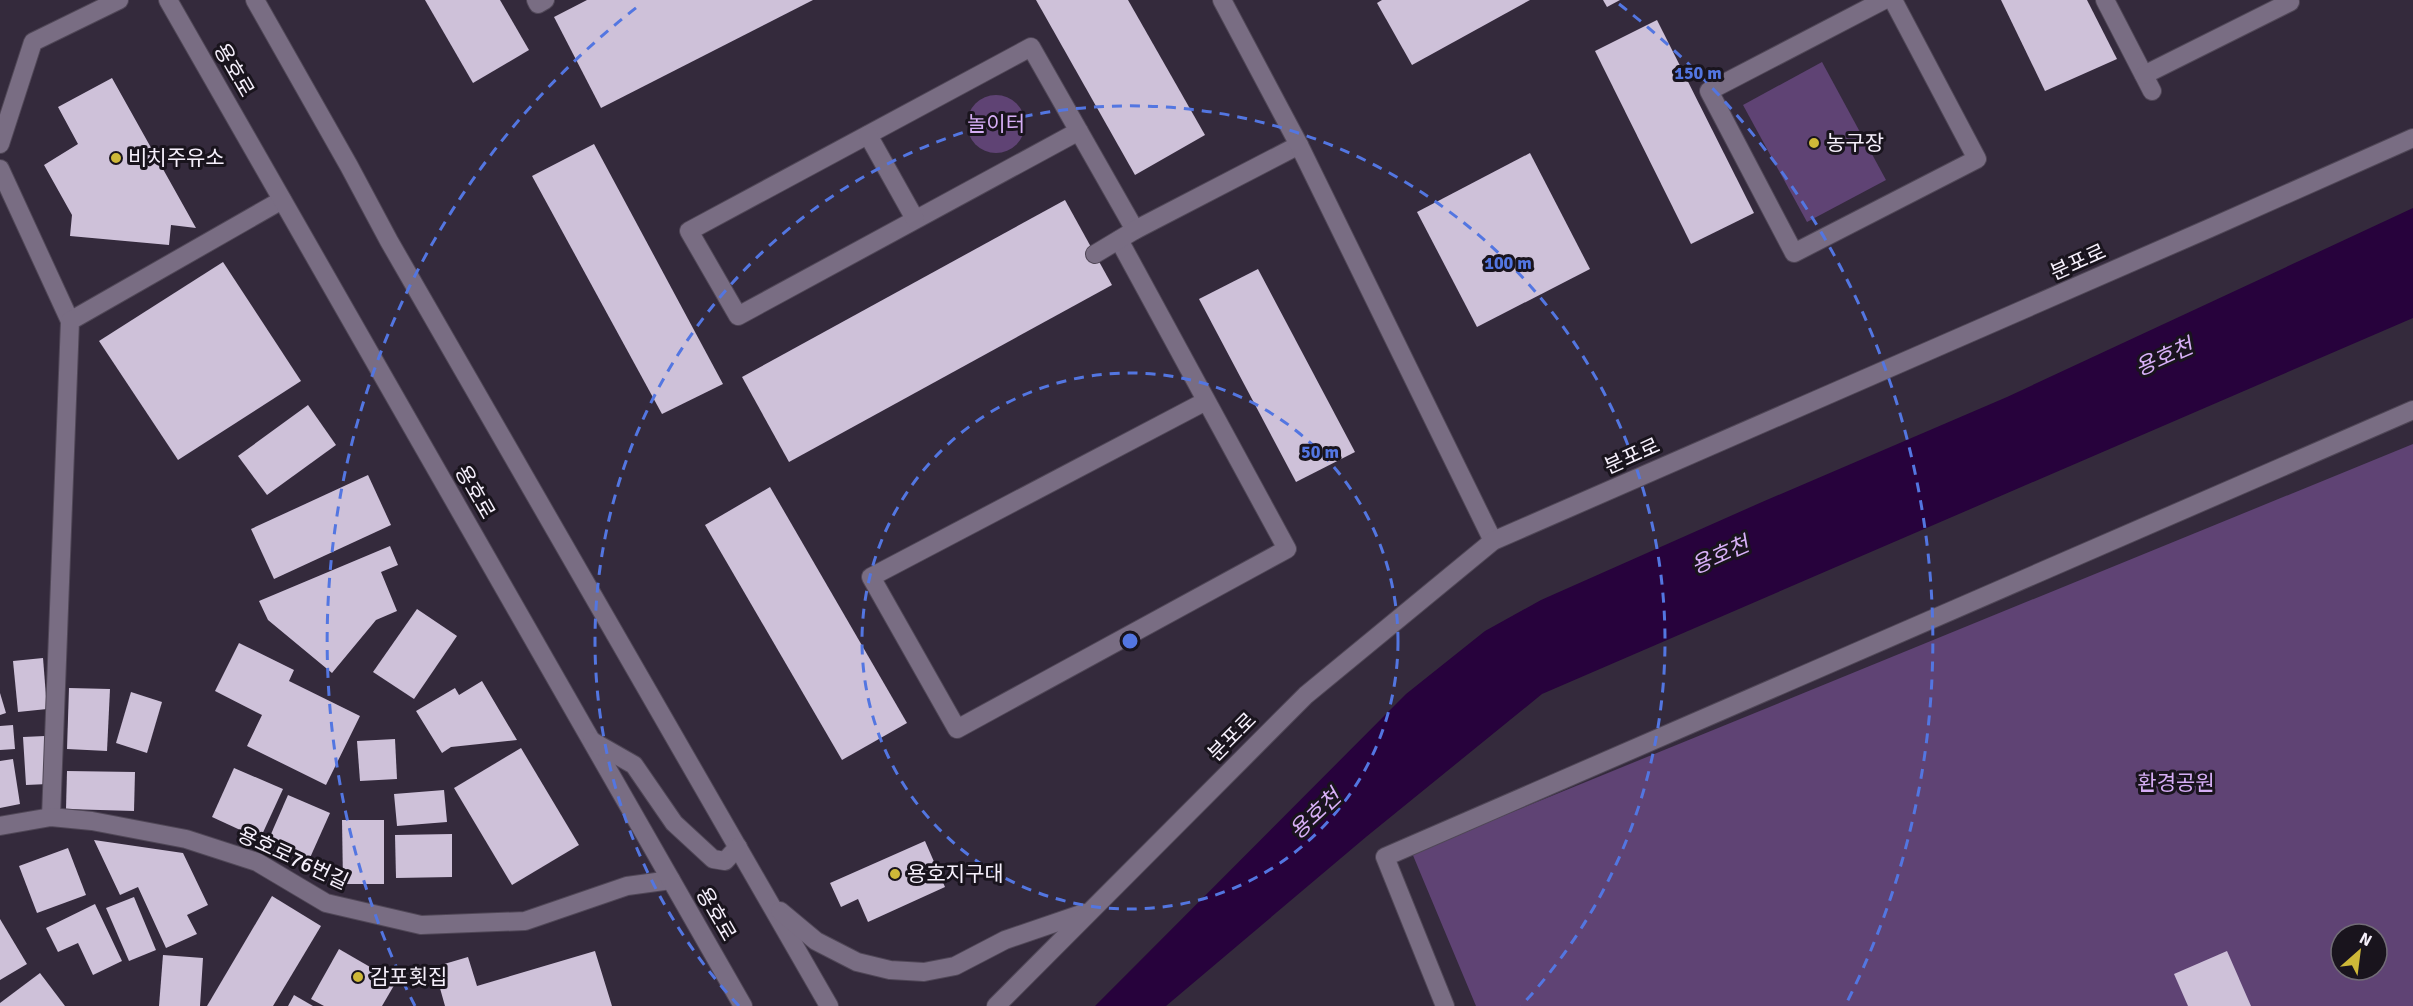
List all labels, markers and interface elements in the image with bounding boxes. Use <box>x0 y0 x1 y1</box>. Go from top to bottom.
street label: 용호로 <box>208 38 260 102</box>
text: 150 m <box>1674 62 1722 84</box>
park label: 놀이터 <box>967 111 1025 137</box>
place label: 농구장 <box>1826 130 1884 156</box>
marker: 농구장 <box>1807 136 1821 150</box>
place label: 비치주유소 <box>128 145 225 171</box>
marker: 비치주유소 <box>109 151 123 165</box>
street label: 분포로 <box>2046 238 2110 286</box>
text: 100 m <box>1484 252 1532 274</box>
water label: 용호천 <box>2131 331 2200 382</box>
street label: 분포로 <box>1600 432 1664 480</box>
text: 50 m <box>1301 441 1339 463</box>
street label: 용호로 <box>449 460 501 524</box>
water label: 용호천 <box>1687 529 1756 580</box>
centre of rings <box>1120 631 1140 651</box>
street label: 분포로 <box>1202 707 1262 767</box>
park label: 환경공원 <box>2137 770 2215 796</box>
water label: 용호천 <box>1284 782 1348 845</box>
street label: 용호로76번길 <box>233 821 353 895</box>
place label: 용호지구대 <box>907 861 1004 887</box>
marker: 용호지구대 <box>888 867 902 881</box>
street label: 용호로 <box>690 882 742 946</box>
north arrow <box>2329 922 2389 982</box>
text: N <box>2356 928 2375 951</box>
place label: 감포횟집 <box>370 964 447 990</box>
marker: 감포횟집 <box>351 970 365 984</box>

